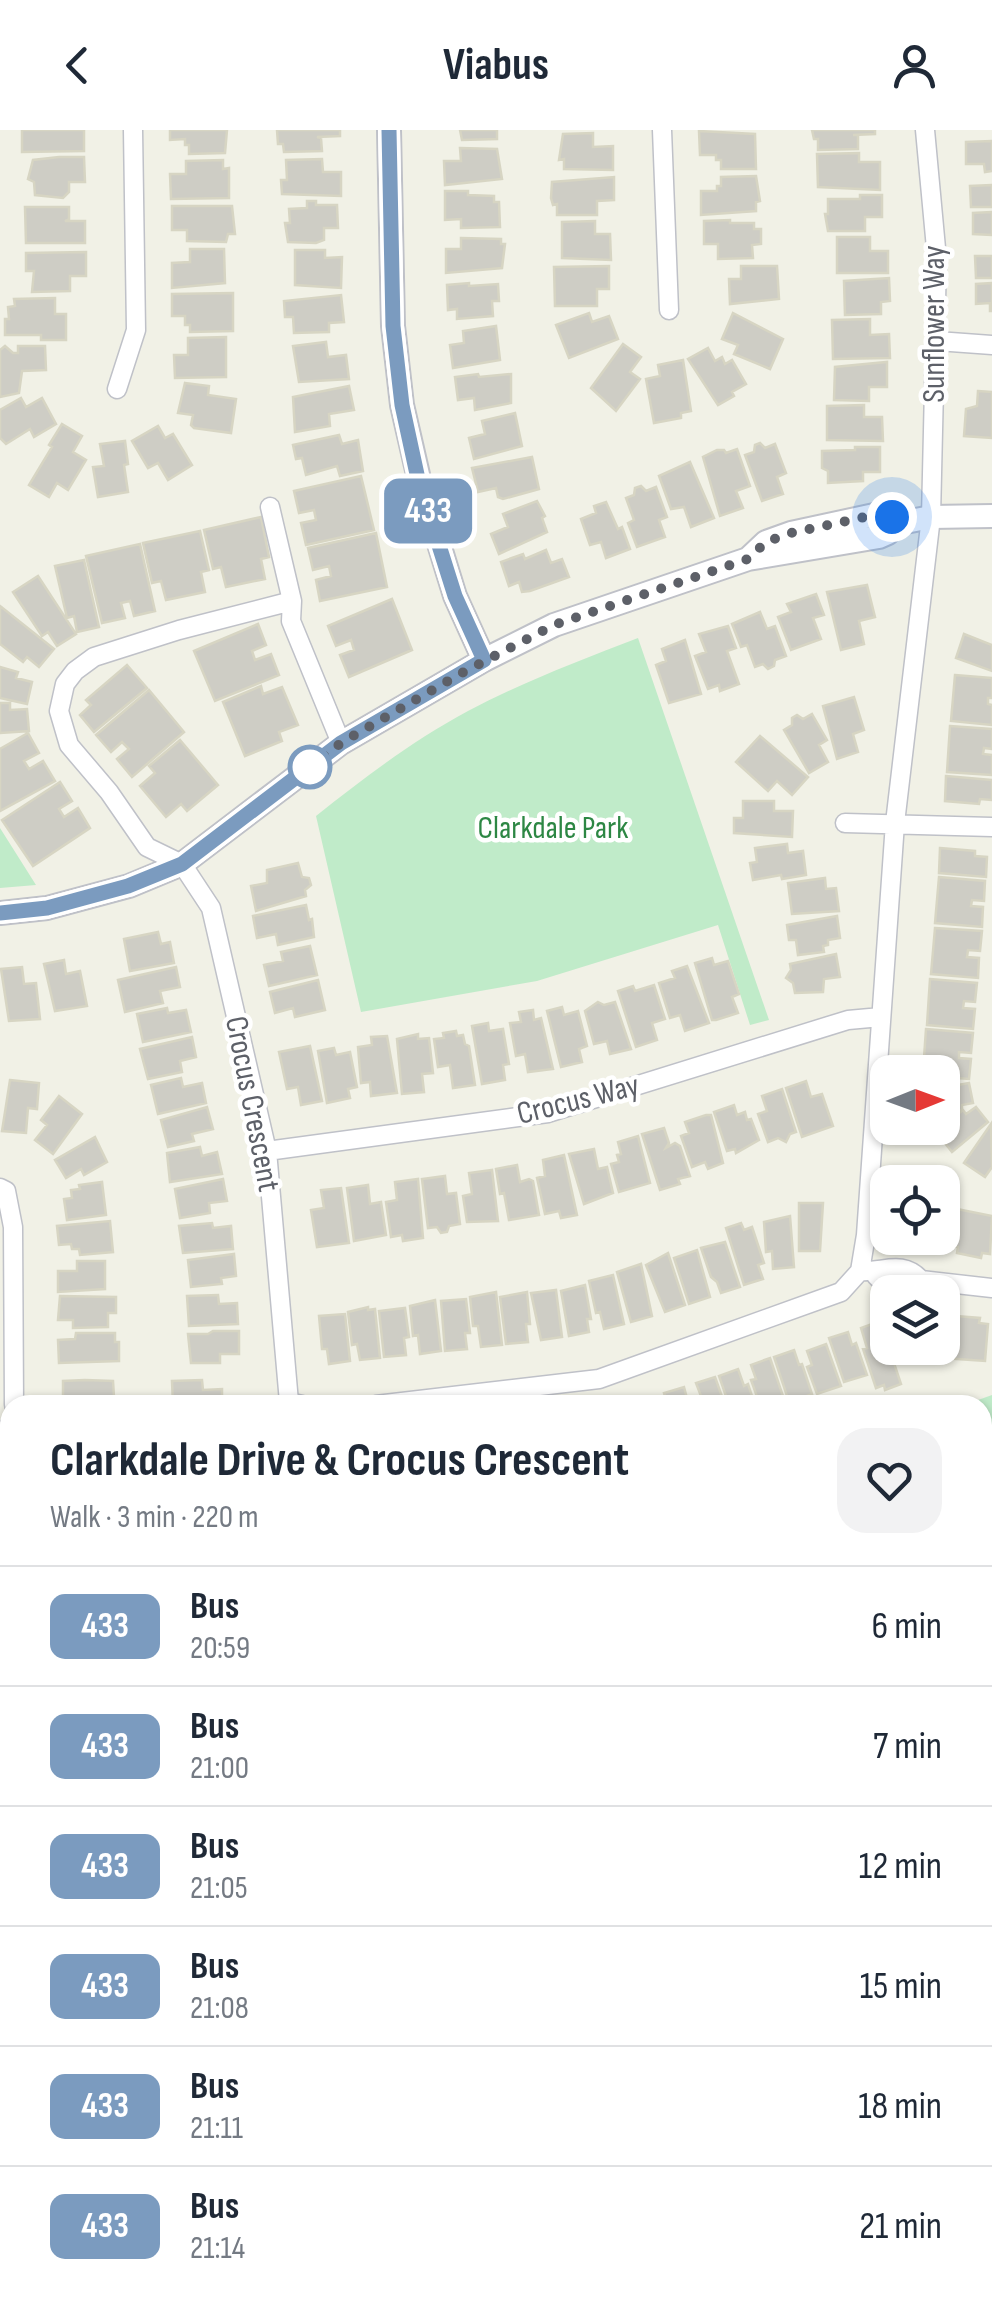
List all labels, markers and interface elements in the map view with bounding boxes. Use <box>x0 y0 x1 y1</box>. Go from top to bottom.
icon: back <box>50 38 105 93</box>
text: Viabus <box>443 38 549 93</box>
icon: person <box>887 38 942 93</box>
street label: Sunflower Way <box>915 245 954 403</box>
line badge: 433 <box>370 478 486 544</box>
text: 433 <box>404 490 452 533</box>
your location <box>867 492 917 542</box>
unlabelled marker <box>289 746 331 788</box>
park label: Clarkdale Park <box>477 809 629 848</box>
street label: Crocus Crescent <box>216 1013 288 1195</box>
north arrow <box>870 1055 960 1145</box>
map controls <box>870 1055 960 1365</box>
street label: Crocus Way <box>513 1066 643 1134</box>
button: locate <box>870 1165 960 1255</box>
button: layers <box>870 1275 960 1365</box>
button: heart <box>837 1428 942 1533</box>
text: Clarkdale Drive & Crocus Crescent <box>50 1432 629 1489</box>
text: Walk · 3 min · 220 m <box>50 1498 259 1537</box>
text: Bus <box>190 1584 239 1629</box>
text: 6 min <box>872 1604 942 1649</box>
text: 433 <box>81 1605 129 1648</box>
text: 20:59 <box>190 1629 250 1668</box>
text: Bus <box>190 1704 239 1749</box>
text: 7 min <box>873 1724 942 1769</box>
text: 433 <box>81 1725 129 1768</box>
text: 21:00 <box>190 1749 249 1788</box>
text: Bus <box>190 1824 239 1869</box>
text: 12 min <box>859 1844 942 1889</box>
text: 433 <box>81 1845 129 1888</box>
text: 21:05 <box>190 1869 248 1908</box>
text: Bus <box>190 1944 239 1989</box>
text: 15 min <box>860 1964 942 2009</box>
text: 433 <box>81 1965 129 2008</box>
text: 21:08 <box>190 1989 249 2028</box>
text: Bus <box>190 2064 239 2109</box>
text: 18 min <box>858 2084 942 2129</box>
text: 433 <box>81 2085 129 2128</box>
text: 21:11 <box>190 2109 243 2148</box>
text: Bus <box>190 2184 239 2229</box>
text: 21 min <box>859 2204 942 2249</box>
text: 433 <box>81 2205 129 2248</box>
text: 21:14 <box>190 2229 245 2268</box>

